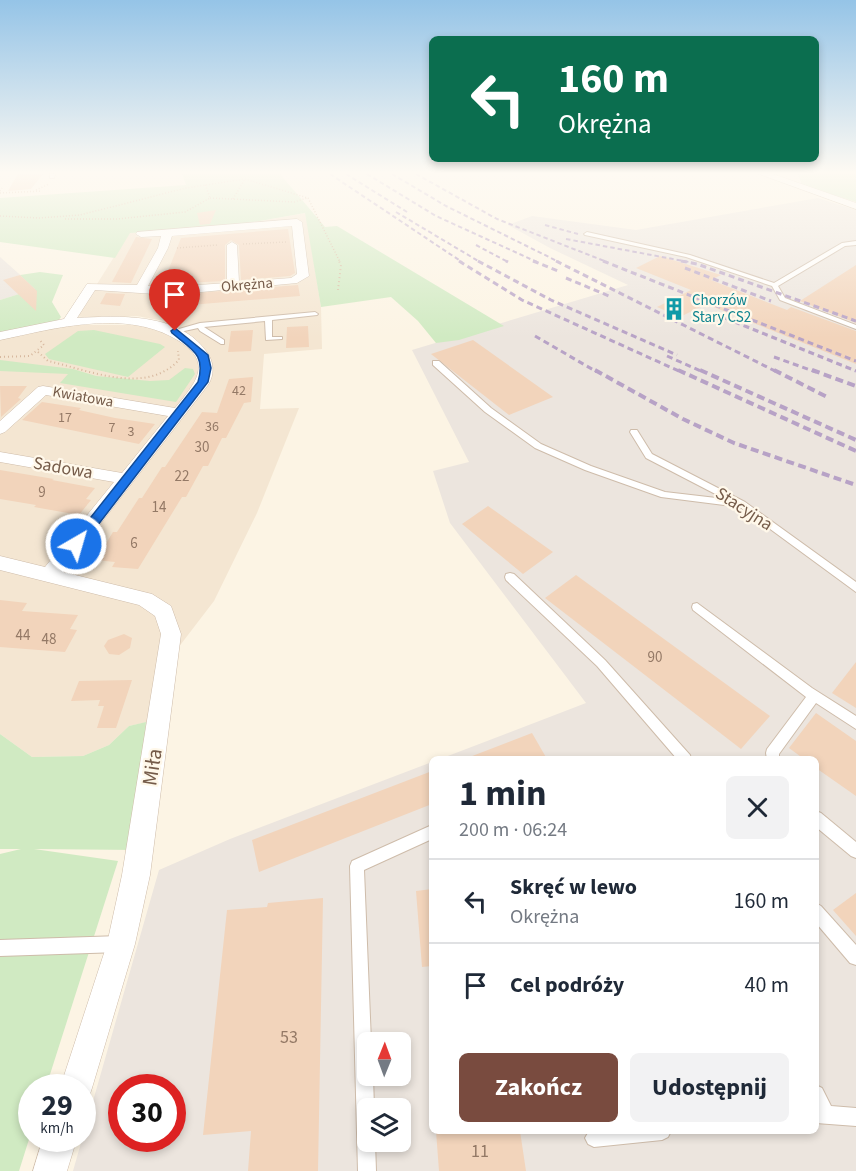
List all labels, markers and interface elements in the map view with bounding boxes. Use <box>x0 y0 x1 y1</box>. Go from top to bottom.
text: 160 m <box>558 49 669 109</box>
icon: left <box>459 60 537 138</box>
text: Okrężna <box>558 105 652 144</box>
pin <box>149 269 200 331</box>
street label: Okrężna <box>220 272 274 298</box>
icon: arrive <box>158 278 191 311</box>
place label: Chorzów Stary CS2 <box>692 290 751 328</box>
building icon: Chorzów Stary CS2 <box>661 296 687 322</box>
street label: Kwiatowa <box>51 381 115 413</box>
house number: 42 <box>232 381 246 401</box>
house number: 17 <box>58 408 72 428</box>
house number: 36 <box>205 417 219 437</box>
house number: 7 <box>109 418 116 438</box>
house number: 3 <box>128 422 135 442</box>
house number: 30 <box>195 437 209 458</box>
street label: Sadowa <box>31 450 95 486</box>
house number: 22 <box>175 466 189 487</box>
street label: Stacyjna <box>710 481 778 537</box>
house number: 9 <box>38 482 46 503</box>
house number: 14 <box>152 497 167 518</box>
position arrow <box>44 512 108 576</box>
house number: 6 <box>130 533 138 554</box>
house number: 44 <box>16 625 31 646</box>
house number: 48 <box>42 629 56 650</box>
house number: 90 <box>648 647 662 668</box>
street label: Miła <box>134 746 170 788</box>
text: 1 min <box>459 768 547 819</box>
button: close <box>726 776 789 839</box>
text: 200 m · 06:24 <box>459 816 567 844</box>
text: Skręć w lewo <box>510 871 637 903</box>
icon: left <box>459 885 492 918</box>
text: 160 m <box>734 885 789 917</box>
text: Okrężna <box>510 903 579 931</box>
icon: arrive <box>459 969 492 1002</box>
text: Cel podróży <box>510 969 624 1001</box>
text: 40 m <box>744 969 789 1001</box>
house number: 53 <box>280 1025 298 1050</box>
north arrow <box>357 1032 411 1086</box>
map controls <box>357 1032 411 1152</box>
button: Zakończ <box>459 1053 618 1122</box>
button: Udostępnij <box>630 1053 789 1122</box>
speed limit sign: 30 <box>108 1074 186 1152</box>
text: 29 <box>41 1084 73 1127</box>
button: layers <box>357 1098 411 1152</box>
text: km/h <box>40 1118 74 1139</box>
house number: 11 <box>471 1139 489 1164</box>

